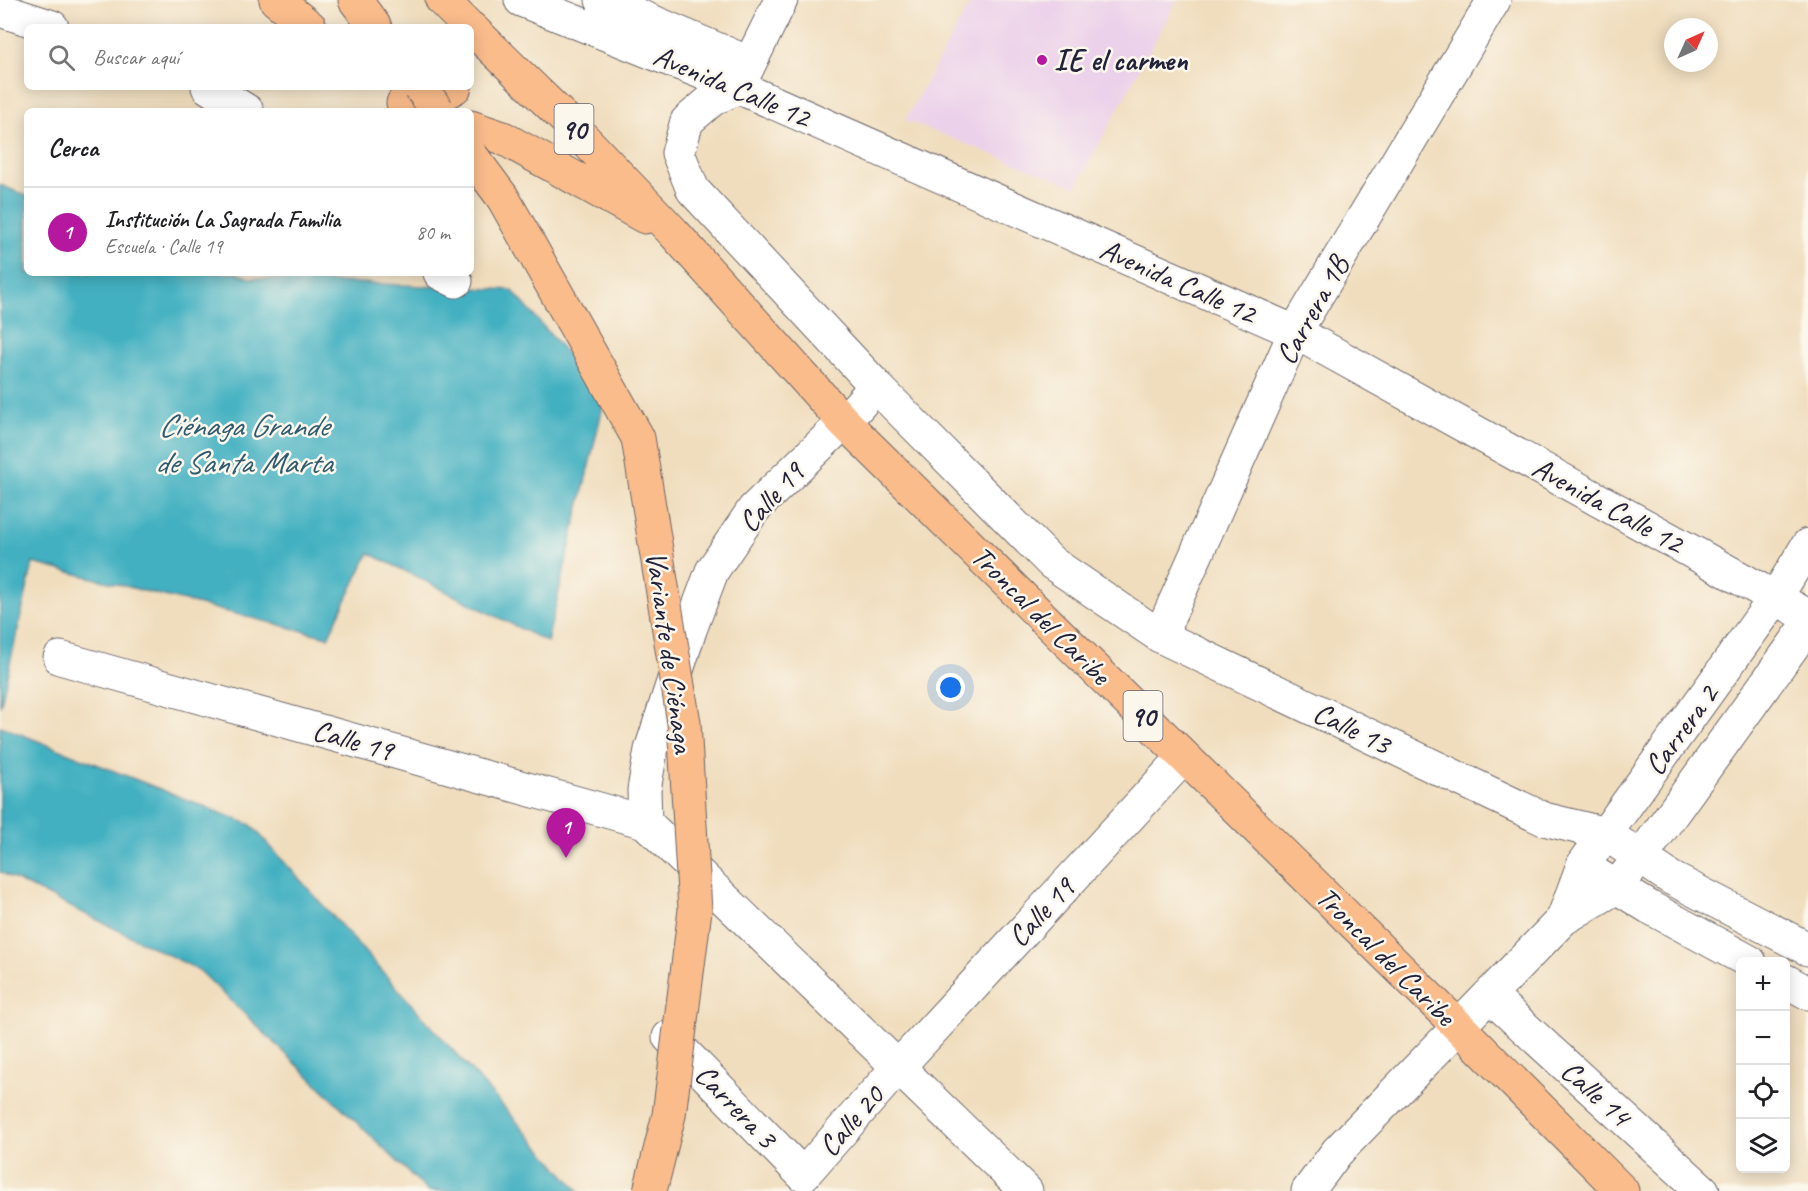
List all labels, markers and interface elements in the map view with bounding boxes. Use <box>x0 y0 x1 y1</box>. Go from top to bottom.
north arrow <box>1664 18 1718 72</box>
search box <box>24 24 474 90</box>
street label: Avenida Calle 12 <box>648 36 818 137</box>
icon: search <box>45 41 78 74</box>
place label: IE el carmen <box>1054 41 1189 79</box>
text: Buscar aquí <box>93 43 179 71</box>
marker: IE el carmen <box>1035 53 1049 67</box>
road number: 90 <box>554 104 594 154</box>
text: Cerca <box>48 131 98 164</box>
text: Institución La Sagrada Familia <box>105 206 340 234</box>
text: 1 <box>63 220 72 245</box>
text: 80 m <box>416 220 450 245</box>
street label: Avenida Calle 12 <box>1094 230 1264 333</box>
text: Escuela · Calle 19 <box>105 234 223 259</box>
street label: Carrera 1B <box>1267 247 1358 371</box>
water label: Ciénaga Grande de Santa Marta <box>155 405 335 483</box>
street label: Avenida Calle 12 <box>1526 448 1692 563</box>
street label: Calle 19 <box>730 452 814 540</box>
street label: Troncal del Caribe <box>963 537 1120 694</box>
street label: Variante de Ciénaga <box>637 549 703 757</box>
your location <box>936 673 965 702</box>
street label: Carrera 2 <box>1636 675 1728 783</box>
road number: 90 <box>1124 691 1162 741</box>
street label: Calle 13 <box>1307 693 1399 764</box>
street label: Calle 19 <box>309 711 400 770</box>
pin: 1 <box>546 808 586 858</box>
street label: Calle 19 <box>999 867 1084 955</box>
street label: Troncal del Caribe <box>1308 878 1465 1035</box>
map controls <box>1736 957 1790 1173</box>
button: + <box>1736 957 1790 1011</box>
button: − <box>1736 1011 1790 1065</box>
street label: Calle 14 <box>1553 1052 1641 1136</box>
street label: Carrera 3 <box>687 1056 787 1158</box>
button: locate <box>1736 1065 1790 1119</box>
street label: Calle 20 <box>810 1076 894 1164</box>
button: layers <box>1736 1119 1790 1173</box>

